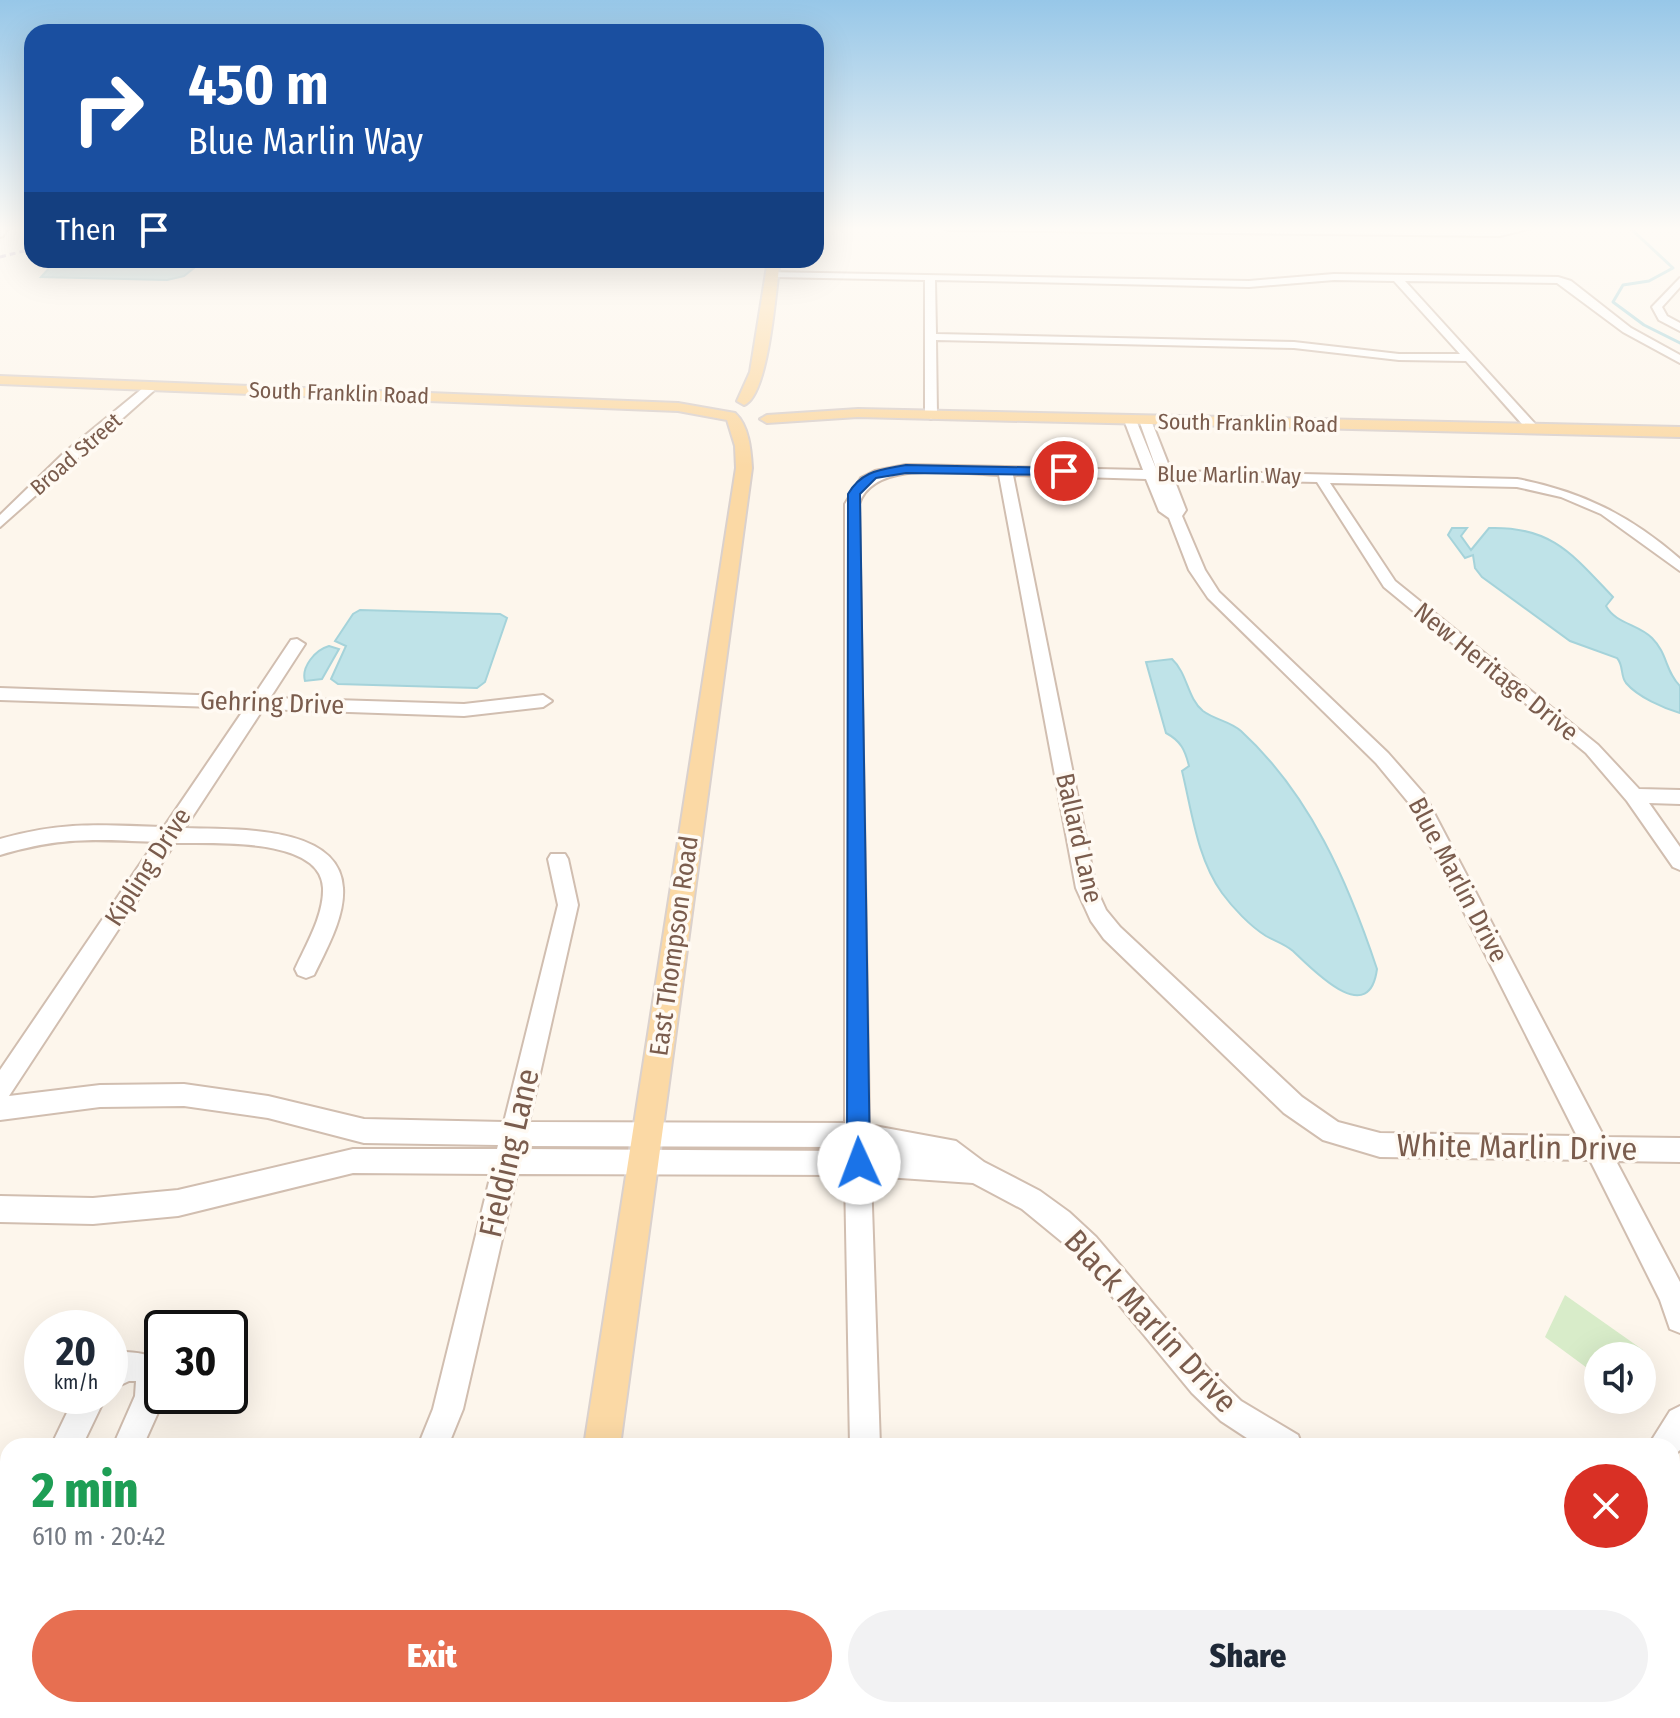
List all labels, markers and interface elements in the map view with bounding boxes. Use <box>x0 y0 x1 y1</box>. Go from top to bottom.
text: 450 m <box>188 52 329 119</box>
icon: right <box>56 56 160 160</box>
text: Blue Marlin Way <box>188 120 423 164</box>
icon: arrive <box>132 208 176 252</box>
text: Then <box>56 212 116 248</box>
street label: South Franklin Road <box>248 376 430 410</box>
street label: Broad Street <box>25 406 128 501</box>
street label: South Franklin Road <box>1158 408 1338 438</box>
pin <box>1030 437 1098 505</box>
icon: arrive <box>1042 449 1086 493</box>
street label: Blue Marlin Way <box>1157 460 1301 490</box>
street label: New Heritage Drive <box>1408 596 1584 748</box>
street label: Gehring Drive <box>199 685 345 721</box>
street label: Ballard Lane <box>1049 770 1109 906</box>
street label: Blue Marlin Drive <box>1402 792 1514 968</box>
street label: Kipling Drive <box>98 802 198 932</box>
street label: East Thompson Road <box>643 834 705 1058</box>
street label: Fielding Lane <box>471 1065 547 1241</box>
position arrow <box>817 1121 901 1205</box>
street label: White Marlin Drive <box>1396 1126 1638 1168</box>
street label: Black Marlin Drive <box>1057 1222 1245 1420</box>
speed limit sign: 30 <box>144 1310 248 1414</box>
text: 20 <box>56 1328 96 1376</box>
map controls <box>1584 1342 1656 1414</box>
button: sound <box>1584 1342 1656 1414</box>
text: km/h <box>54 1370 98 1394</box>
text: 2 min <box>32 1462 138 1520</box>
button: close <box>1564 1464 1648 1548</box>
text: 610 m · 20:42 <box>32 1521 165 1552</box>
button: Exit <box>32 1610 832 1702</box>
button: Share <box>848 1610 1648 1702</box>

